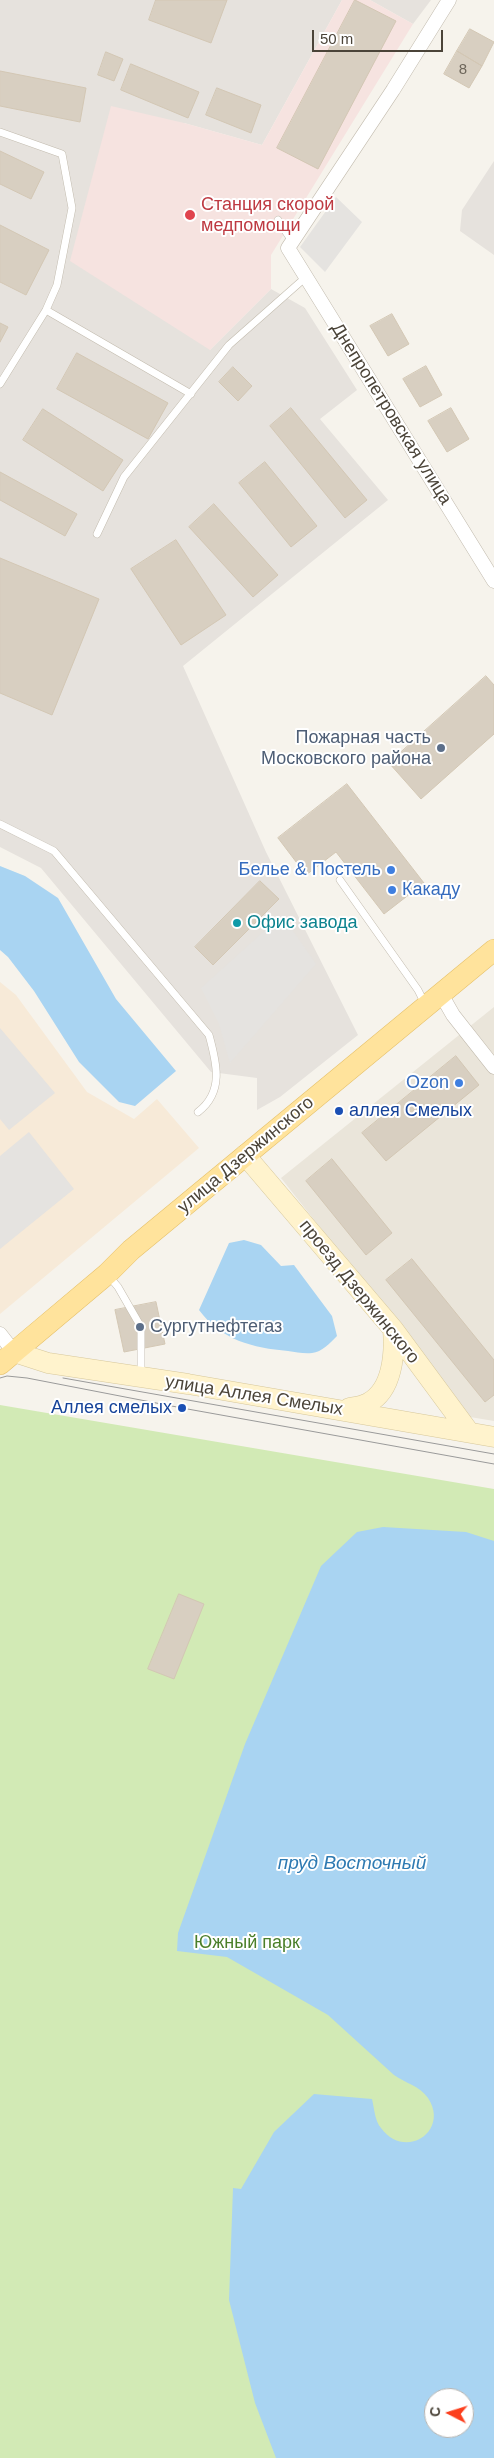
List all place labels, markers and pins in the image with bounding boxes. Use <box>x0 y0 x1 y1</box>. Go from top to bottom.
place label: Станция скорой медпомощи <box>201 194 334 236</box>
marker: Станция скорой медпомощи <box>183 208 197 222</box>
place label: Пожарная часть Московского района <box>261 727 431 770</box>
marker: Пожарная часть Московского района <box>435 742 447 754</box>
place label: Белье & Постель <box>239 859 381 881</box>
marker: Белье & Постель <box>385 864 397 876</box>
place label: Какаду <box>402 879 460 901</box>
marker: Какаду <box>386 884 398 896</box>
place label: Офис завода <box>247 912 358 934</box>
marker: Офис завода <box>231 917 243 929</box>
place label: Ozon <box>406 1072 449 1094</box>
marker: Ozon <box>453 1077 465 1089</box>
place label: аллея Смелых <box>349 1100 472 1122</box>
marker: аллея Смелых <box>333 1105 345 1117</box>
place label: Сургутнефтегаз <box>150 1316 282 1338</box>
marker: Сургутнефтегаз <box>134 1321 146 1333</box>
place label: Аллея смелых <box>51 1397 172 1419</box>
marker: Аллея смелых <box>176 1402 188 1414</box>

